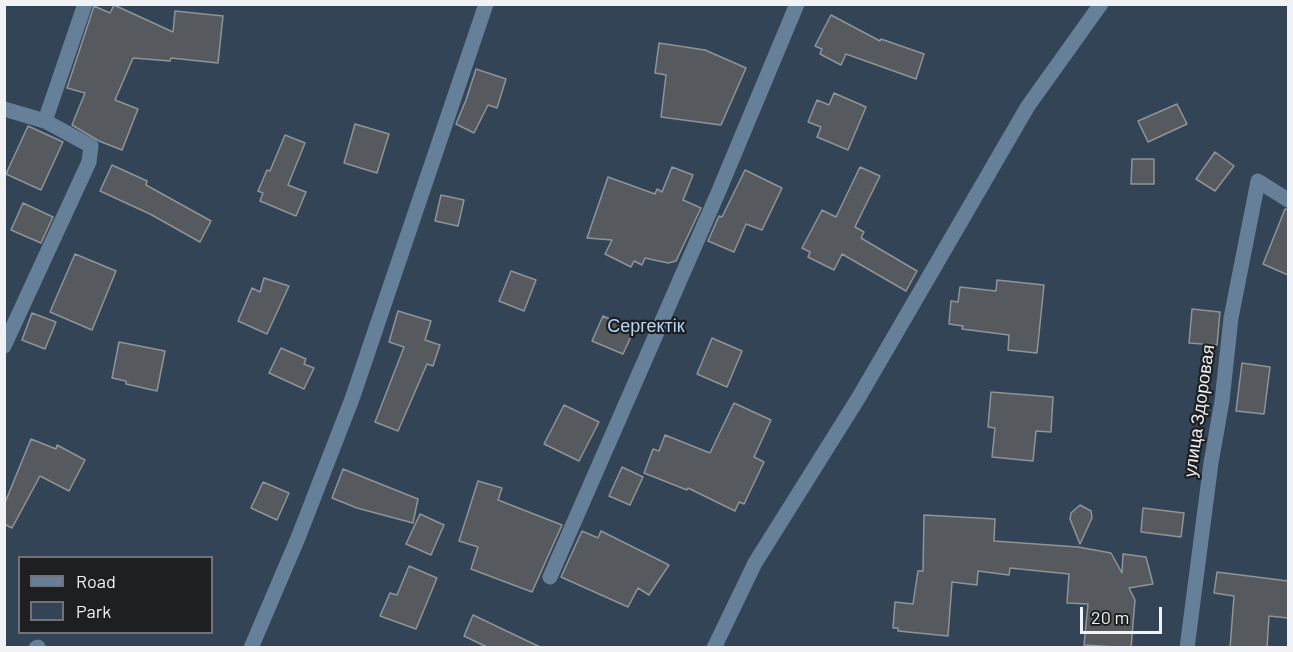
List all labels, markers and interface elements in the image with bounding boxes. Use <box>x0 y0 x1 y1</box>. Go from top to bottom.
park label: Сергектік <box>607 315 685 337</box>
street label: улица Здоровая <box>1179 343 1219 479</box>
legend <box>18 556 213 634</box>
text: Road <box>76 570 116 592</box>
scale bar <box>1083 595 1166 633</box>
text: Park <box>76 600 111 622</box>
text: 20 m <box>1091 606 1129 628</box>

